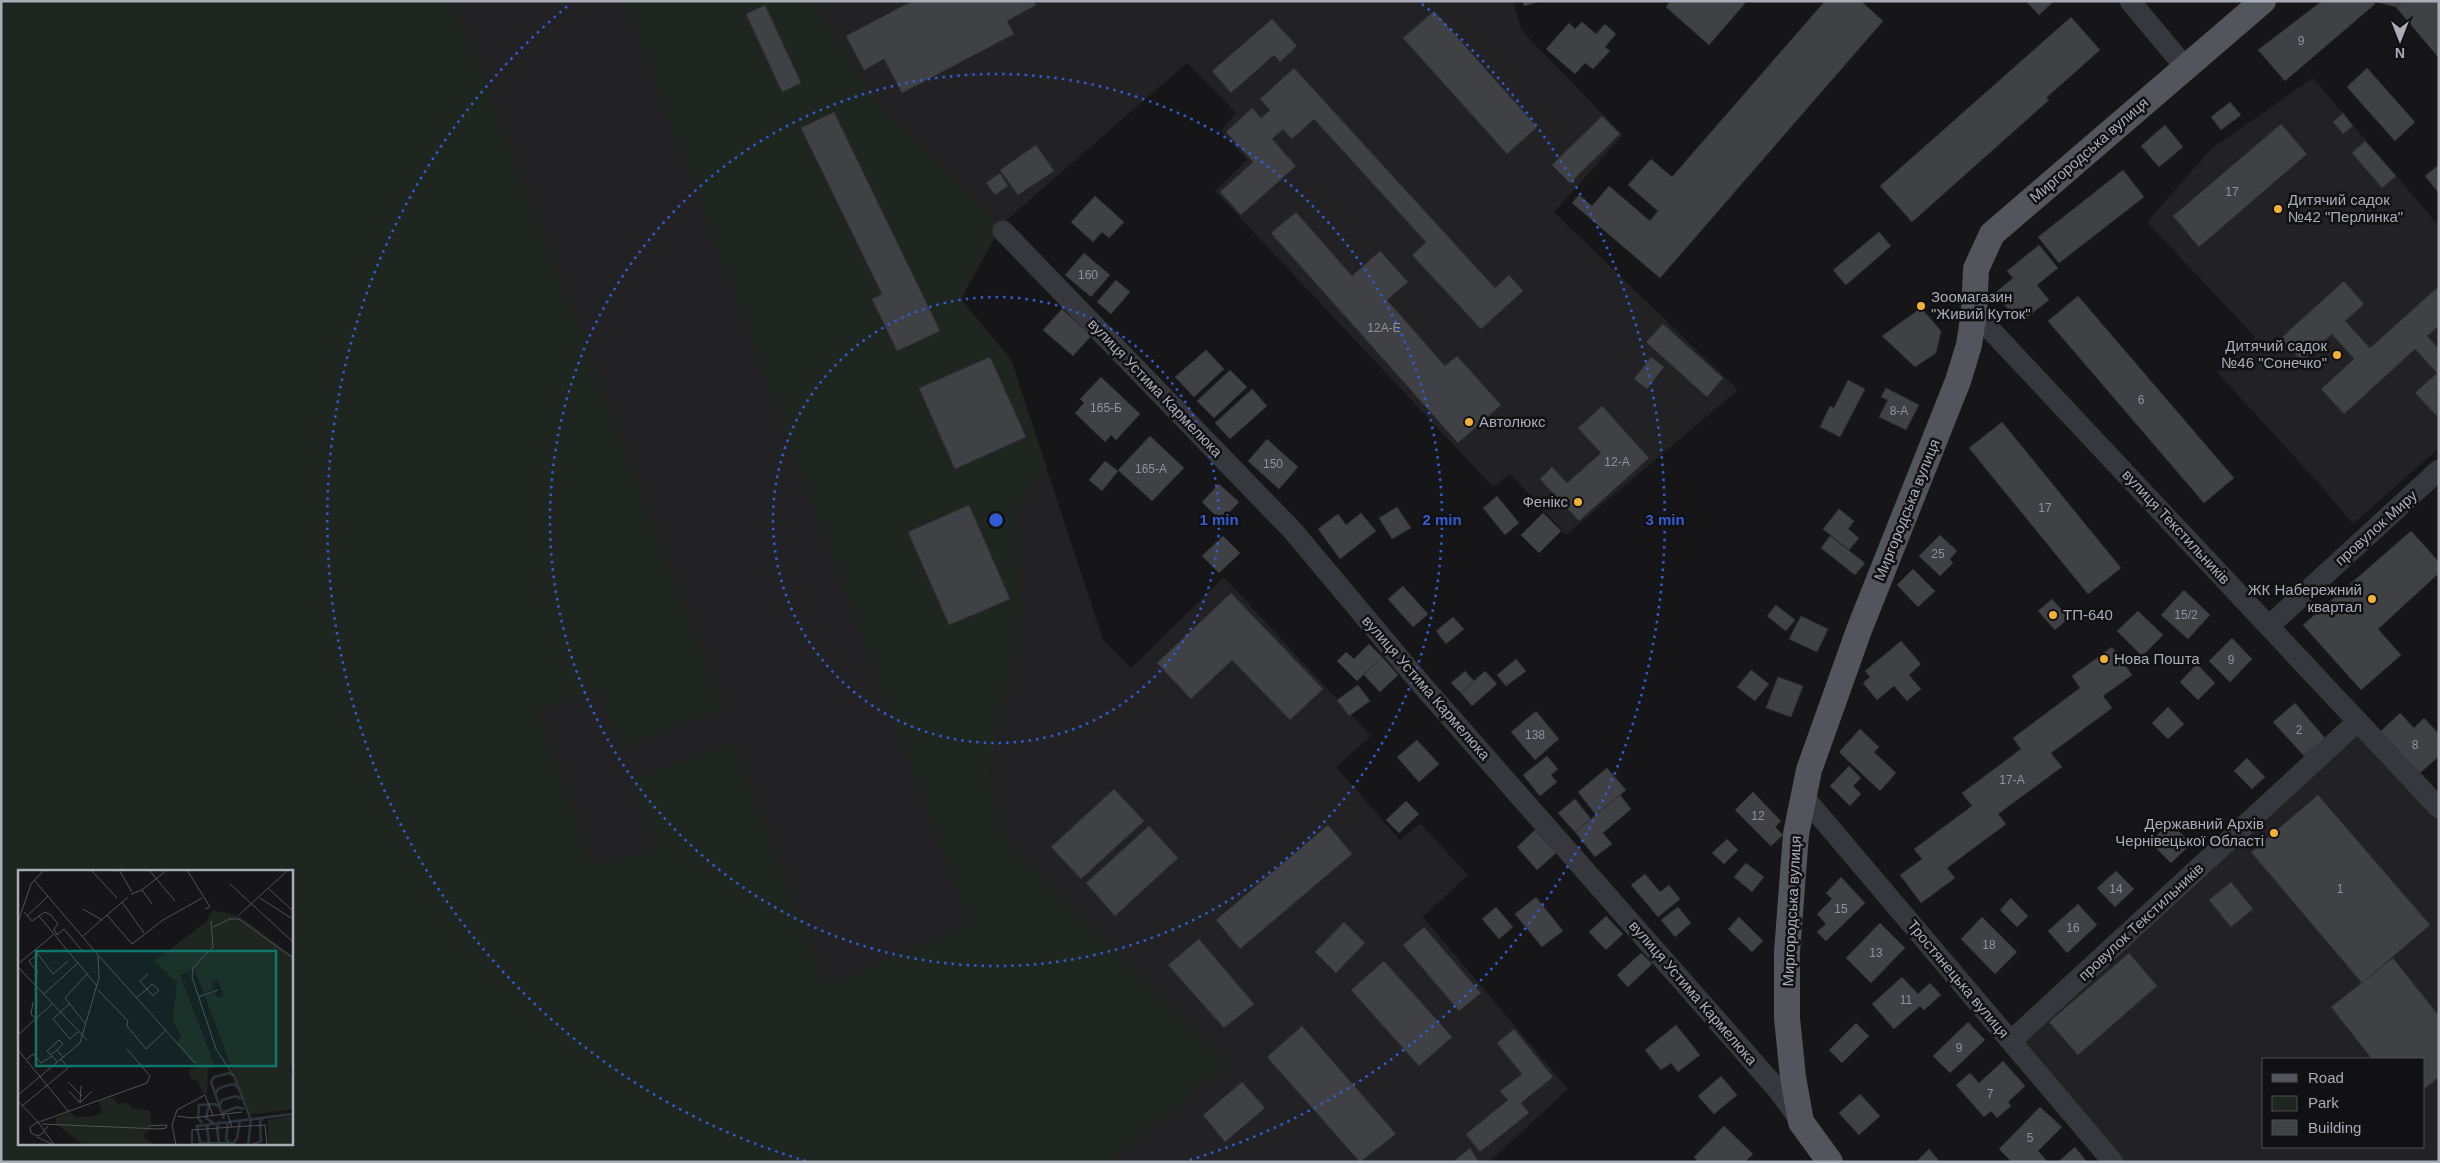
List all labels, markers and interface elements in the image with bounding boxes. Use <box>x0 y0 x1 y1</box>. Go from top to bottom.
north arrow <box>2375 15 2425 65</box>
house number: 9 <box>2298 34 2305 48</box>
text: N <box>2395 45 2405 61</box>
street label: Миргородська вулиця <box>2026 94 2151 206</box>
house number: 17 <box>2225 185 2239 199</box>
place label: Дитячий садок №42 "Перлинка" <box>2288 191 2403 225</box>
marker: Дитячий садок №42 "Перлинка" <box>2272 203 2284 215</box>
house number: 160 <box>1078 268 1098 282</box>
place label: Зоомагазин "Живий Куток" <box>1931 288 2031 322</box>
marker: Зоомагазин "Живий Куток" <box>1915 300 1927 312</box>
street label: вулиця Устима Кармелюка <box>1085 315 1226 461</box>
house number: 12А-Е <box>1367 321 1401 335</box>
place label: Дитячий садок №46 "Сонечко" <box>2221 337 2327 371</box>
marker: Дитячий садок №46 "Сонечко" <box>2331 349 2343 361</box>
house number: 6 <box>2138 393 2145 407</box>
house number: 165-Б <box>1090 401 1122 415</box>
house number: 8-А <box>1890 404 1908 418</box>
place label: Автолюкс <box>1479 413 1546 430</box>
marker: Автолюкс <box>1463 416 1475 428</box>
street label: Миргородська вулиця <box>1870 437 1943 583</box>
house number: 12-А <box>1604 455 1630 469</box>
house number: 150 <box>1263 457 1283 471</box>
house number: 165-А <box>1135 462 1167 476</box>
street label: вулиця Текстильників <box>2119 466 2234 587</box>
street label: провулок Миру <box>2331 486 2420 569</box>
place label: Фенікс <box>1522 493 1568 510</box>
marker: Фенікс <box>1572 496 1584 508</box>
house number: 17 <box>2038 501 2052 515</box>
centre of rings <box>987 511 1005 529</box>
text: 1 min <box>1199 511 1239 528</box>
text: 2 min <box>1422 511 1462 528</box>
text: 3 min <box>1645 511 1685 528</box>
house number: 25 <box>1931 547 1945 561</box>
place label: ЖК Набережний квартал <box>2248 581 2362 615</box>
marker: ЖК Набережний квартал <box>2366 593 2378 605</box>
place label: ТП-640 <box>2063 606 2113 623</box>
house number: 15/2 <box>2174 608 2198 622</box>
marker: ТП-640 <box>2047 609 2059 621</box>
street label: вулиця Устима Кармелюка <box>1359 612 1494 764</box>
place label: Нова Пошта <box>2114 650 2200 667</box>
marker: Нова Пошта <box>2098 653 2110 665</box>
house number: 9 <box>2228 653 2235 667</box>
house number: 2 <box>2296 723 2303 737</box>
house number: 138 <box>1525 728 1545 742</box>
house number: 8 <box>2412 738 2419 752</box>
house number: 17-А <box>1999 773 2025 787</box>
house number: 12 <box>1751 809 1765 823</box>
place label: Державний Архів Чернівецької Області <box>2115 815 2264 849</box>
marker: Державний Архів Чернівецької Області <box>2268 827 2280 839</box>
street label: Миргородська вулиця <box>1779 835 1804 987</box>
street label: провулок Текстильників <box>2075 859 2207 984</box>
inset map <box>18 870 292 1146</box>
house number: 14 <box>2109 882 2123 896</box>
house number: 1 <box>2337 882 2344 896</box>
house number: 15 <box>1834 902 1848 916</box>
street label: Тростянецька вулиця <box>1904 916 2013 1041</box>
street label: вулиця Устима Кармелюка <box>1626 917 1761 1069</box>
house number: 16 <box>2066 921 2080 935</box>
house number: 18 <box>1982 938 1996 952</box>
house number: 13 <box>1869 946 1883 960</box>
house number: 11 <box>1900 993 1913 1007</box>
house number: 9 <box>1956 1041 1963 1055</box>
legend <box>2262 1058 2425 1148</box>
text: Road <box>2308 1069 2344 1086</box>
house number: 7 <box>1987 1087 1994 1101</box>
text: Park <box>2308 1094 2339 1111</box>
text: Building <box>2308 1119 2361 1136</box>
house number: 5 <box>2027 1131 2034 1145</box>

